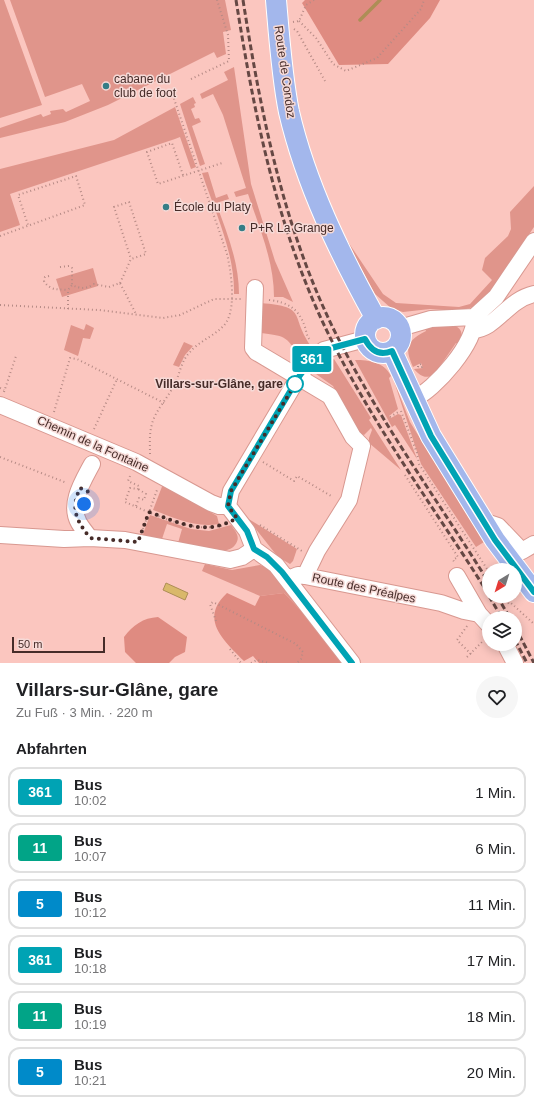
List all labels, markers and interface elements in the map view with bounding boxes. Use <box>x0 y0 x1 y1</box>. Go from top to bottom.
street label: Route de Condoz <box>272 25 298 119</box>
place label: cabane du club de foot <box>114 72 177 100</box>
marker: cabane du club de foot <box>101 81 111 91</box>
place label: École du Platy <box>174 199 251 214</box>
marker: École du Platy <box>161 202 171 212</box>
place label: P+R La Grange <box>250 221 334 235</box>
marker: P+R La Grange <box>237 223 247 233</box>
line badge: 361 <box>289 346 335 372</box>
text: 361 <box>300 351 324 367</box>
marker: Villars-sur-Glâne, gare <box>286 375 304 393</box>
place label: Villars-sur-Glâne, gare <box>155 377 283 391</box>
street label: Chemin de la Fontaine <box>35 413 151 475</box>
your location <box>74 494 94 514</box>
north arrow <box>482 563 522 603</box>
map controls <box>482 563 522 651</box>
street label: Route des Préalpes <box>311 570 417 606</box>
button: layers <box>482 611 522 651</box>
scale bar <box>12 635 105 654</box>
text: 50 m <box>18 638 42 650</box>
button: heart <box>476 676 518 718</box>
text: Villars-sur-Glâne, gare <box>16 679 218 700</box>
text: Zu Fuß · 3 Min. · 220 m <box>16 705 153 720</box>
text: Abfahrten <box>16 740 87 757</box>
text: Bus <box>74 776 102 793</box>
text: 361 <box>28 784 52 800</box>
text: 1 Min. <box>475 784 516 801</box>
text: 10:02 <box>74 793 107 808</box>
text: Bus <box>74 832 102 849</box>
text: 11 <box>33 840 47 856</box>
text: 6 Min. <box>475 840 516 857</box>
text: 10:07 <box>74 849 107 864</box>
text: Bus <box>74 888 102 905</box>
text: 5 <box>36 896 44 912</box>
text: 11 Min. <box>468 896 516 913</box>
text: 10:12 <box>74 905 107 920</box>
text: Bus <box>74 944 102 961</box>
text: 361 <box>28 952 52 968</box>
text: 17 Min. <box>467 952 516 969</box>
text: 10:18 <box>74 961 107 976</box>
text: Bus <box>74 1000 102 1017</box>
text: 11 <box>33 1008 47 1024</box>
text: 18 Min. <box>467 1008 516 1025</box>
text: 10:19 <box>74 1017 107 1032</box>
text: Bus <box>74 1056 102 1073</box>
text: 5 <box>36 1064 44 1080</box>
text: 20 Min. <box>467 1064 516 1081</box>
text: 10:21 <box>74 1073 107 1088</box>

